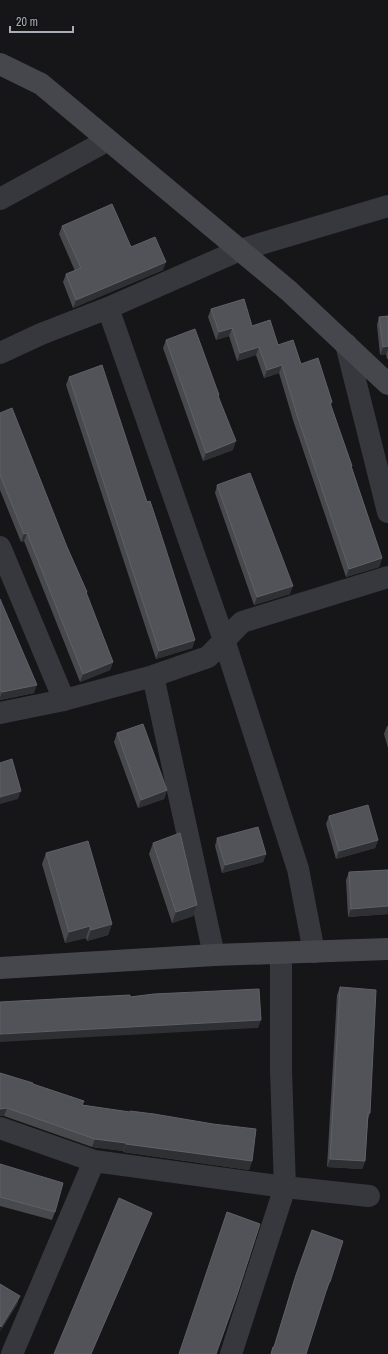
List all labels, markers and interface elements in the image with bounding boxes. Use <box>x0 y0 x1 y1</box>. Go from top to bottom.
scale bar <box>10 8 73 34</box>
text: 20 m <box>16 14 38 30</box>

